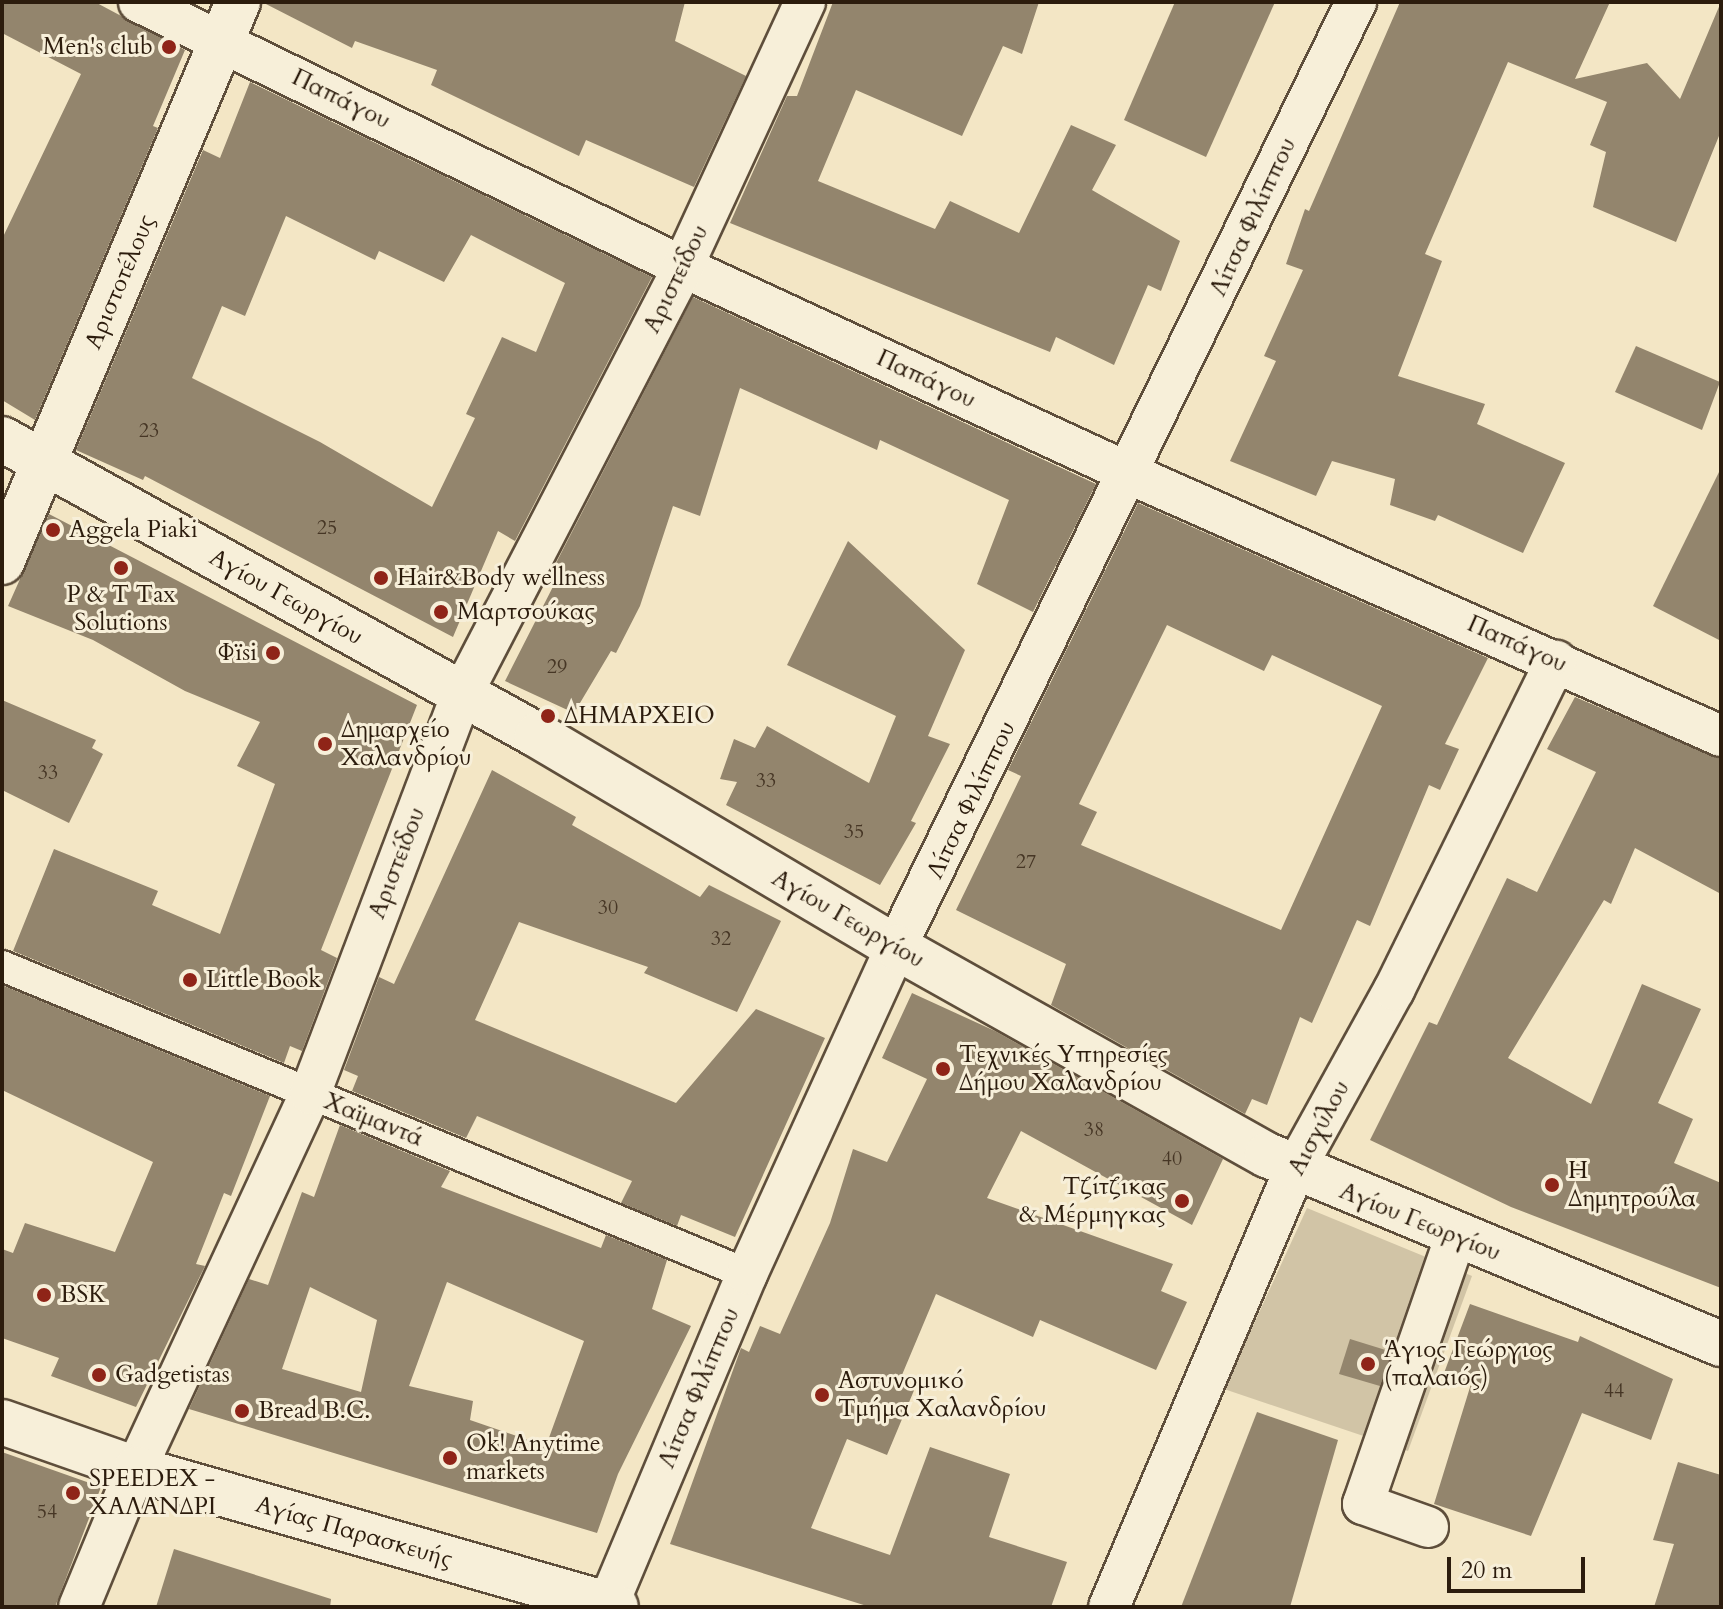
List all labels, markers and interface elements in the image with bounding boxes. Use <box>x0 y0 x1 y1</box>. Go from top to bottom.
place label: Men's club <box>43 33 153 61</box>
marker: Men's club <box>160 38 178 56</box>
street label: Παπάγου <box>287 63 395 135</box>
street label: Λίτσα Φιλίππου <box>1204 133 1302 301</box>
street label: Αριστοτέλους <box>79 210 161 354</box>
street label: Αριστείδου <box>637 220 715 338</box>
street label: Παπάγου <box>872 344 980 414</box>
house number: 23 <box>139 418 159 442</box>
house number: 25 <box>317 515 337 539</box>
place label: Aggela Piaki <box>69 516 198 544</box>
marker: Aggela Piaki <box>44 521 62 539</box>
street label: Αγίου Γεωργίου <box>204 543 368 651</box>
marker: P & T Tax Solutions <box>112 559 130 577</box>
place label: Hair&Body wellness <box>397 564 605 592</box>
marker: Hair&Body wellness <box>372 569 390 587</box>
place label: P & T Tax Solutions <box>67 581 175 637</box>
place label: Μαρτσούκας <box>457 598 595 626</box>
marker: Μαρτσούκας <box>432 603 450 621</box>
street label: Παπάγου <box>1463 609 1571 679</box>
place label: Φïsi <box>218 639 257 667</box>
marker: Φïsi <box>264 644 282 662</box>
house number: 29 <box>547 654 567 678</box>
place label: ΔΗΜΑΡΧΕΙΟ <box>564 702 715 730</box>
marker: ΔΗΜΑΡΧΕΙΟ <box>539 707 557 725</box>
place label: Δημαρχείο Χαλανδρίου <box>341 716 471 772</box>
street label: Λίτσα Φιλίππου <box>920 717 1022 883</box>
marker: Δημαρχείο Χαλανδρίου <box>316 735 334 753</box>
house number: 33 <box>38 760 58 784</box>
house number: 33 <box>756 768 776 792</box>
street label: Αριστείδου <box>363 803 431 923</box>
house number: 35 <box>844 819 864 843</box>
house number: 27 <box>1016 849 1036 873</box>
street label: Αγίου Γεωργίου <box>767 864 929 974</box>
house number: 30 <box>598 895 618 919</box>
house number: 32 <box>711 926 731 950</box>
place label: Little Book <box>206 966 321 994</box>
marker: Little Book <box>181 971 199 989</box>
place label: Τεχνικές Υπηρεσίες Δήμου Χαλανδρίου <box>959 1041 1168 1097</box>
marker: Τεχνικές Υπηρεσίες Δήμου Χαλανδρίου <box>934 1060 952 1078</box>
street label: Αισχύλου <box>1282 1076 1356 1180</box>
street label: Χαϊμαντά <box>320 1087 428 1153</box>
house number: 38 <box>1084 1117 1104 1141</box>
house number: 40 <box>1162 1146 1182 1170</box>
place label: Η Δημητρούλα <box>1568 1157 1696 1213</box>
place label: Τζίτζικας & Μέρμηγκας <box>1019 1173 1166 1229</box>
marker: Η Δημητρούλα <box>1543 1176 1561 1194</box>
street label: Αγίου Γεωργίου <box>1335 1177 1505 1267</box>
marker: Τζίτζικας & Μέρμηγκας <box>1173 1192 1191 1210</box>
place label: BSK <box>60 1281 106 1309</box>
marker: BSK <box>35 1286 53 1304</box>
street label: Λίτσα Φιλίππου <box>652 1303 746 1473</box>
place label: Άγιος Γεώργιος (παλαιός) <box>1384 1336 1552 1392</box>
marker: Άγιος Γεώργιος (παλαιός) <box>1359 1355 1377 1373</box>
place label: Gadgetistas <box>115 1361 230 1389</box>
marker: Gadgetistas <box>90 1366 108 1384</box>
place label: Αστυνομικό Τμήμα Χαλανδρίου <box>838 1367 1046 1423</box>
house number: 44 <box>1604 1378 1624 1402</box>
marker: Αστυνομικό Τμήμα Χαλανδρίου <box>813 1386 831 1404</box>
place label: Bread B.C. <box>258 1397 370 1425</box>
marker: Bread B.C. <box>233 1402 251 1420</box>
place label: Ok! Anytime markets <box>466 1430 601 1486</box>
marker: Ok! Anytime markets <box>441 1449 459 1467</box>
place label: SPEEDEX - ΧΑΛΑΝΔΡΙ <box>89 1465 216 1521</box>
marker: SPEEDEX - ΧΑΛΑΝΔΡΙ <box>64 1484 82 1502</box>
street label: Αγίας Παρασκευής <box>252 1490 456 1574</box>
house number: 54 <box>37 1499 57 1523</box>
scale bar <box>1451 1541 1589 1591</box>
text: 20 m <box>1461 1554 1512 1587</box>

